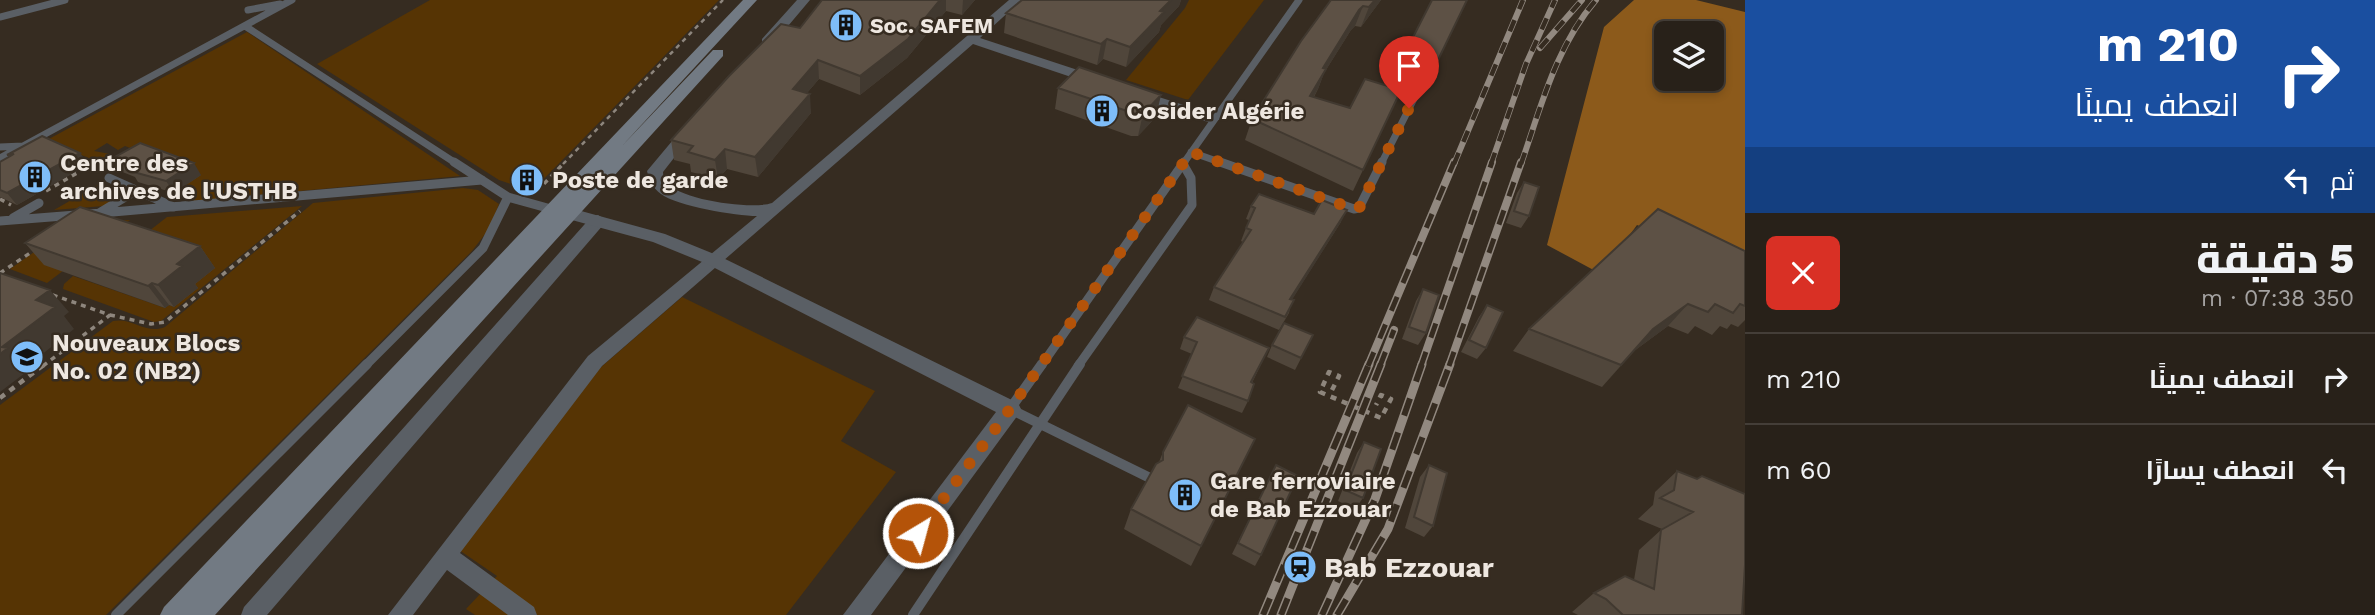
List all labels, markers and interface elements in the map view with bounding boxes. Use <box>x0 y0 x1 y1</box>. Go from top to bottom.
building icon: Soc. SAFEM <box>827 6 865 44</box>
place label: Soc. SAFEM <box>870 13 993 38</box>
text: 210 m <box>2097 15 2239 73</box>
map controls <box>1654 21 1724 91</box>
button: layers <box>1654 21 1724 91</box>
icon: right <box>2263 28 2354 119</box>
pin <box>1379 36 1439 108</box>
icon: arrive <box>1390 47 1428 85</box>
text: انعطف يمينًا <box>2074 86 2239 124</box>
building icon: Cosider Algérie <box>1083 92 1121 130</box>
place label: Cosider Algérie <box>1126 97 1304 125</box>
place label: Centre des archives de l'USTHB <box>60 149 297 205</box>
building icon: Centre des archives de l'USTHB <box>16 158 54 196</box>
building icon: Poste de garde <box>508 161 546 199</box>
icon: left <box>2278 161 2316 199</box>
place label: Poste de garde <box>552 166 728 194</box>
text: ثم <box>2330 166 2354 196</box>
text: 5 دقيقة <box>2196 234 2354 283</box>
button: close <box>1766 236 1840 310</box>
text: 350 m · 07:38 <box>2201 285 2354 312</box>
place label: Nouveaux Blocs No. 02 (NB2) <box>52 329 241 385</box>
school or university icon: Nouveaux Blocs No. 02 (NB2) <box>8 338 46 376</box>
icon: right <box>2316 360 2354 398</box>
text: 210 m <box>1766 364 1841 394</box>
text: انعطف يمينًا <box>2149 364 2295 394</box>
icon: left <box>2316 451 2354 489</box>
text: 60 m <box>1766 455 1832 485</box>
text: انعطف يسارًا <box>2146 455 2295 485</box>
place label: Gare ferroviaire de Bab Ezzouar <box>1210 467 1396 523</box>
building icon: Gare ferroviaire de Bab Ezzouar <box>1166 476 1204 514</box>
position arrow <box>881 496 955 570</box>
station icon: Bab Ezzouar <box>1281 548 1319 586</box>
place label: Bab Ezzouar <box>1324 551 1494 584</box>

